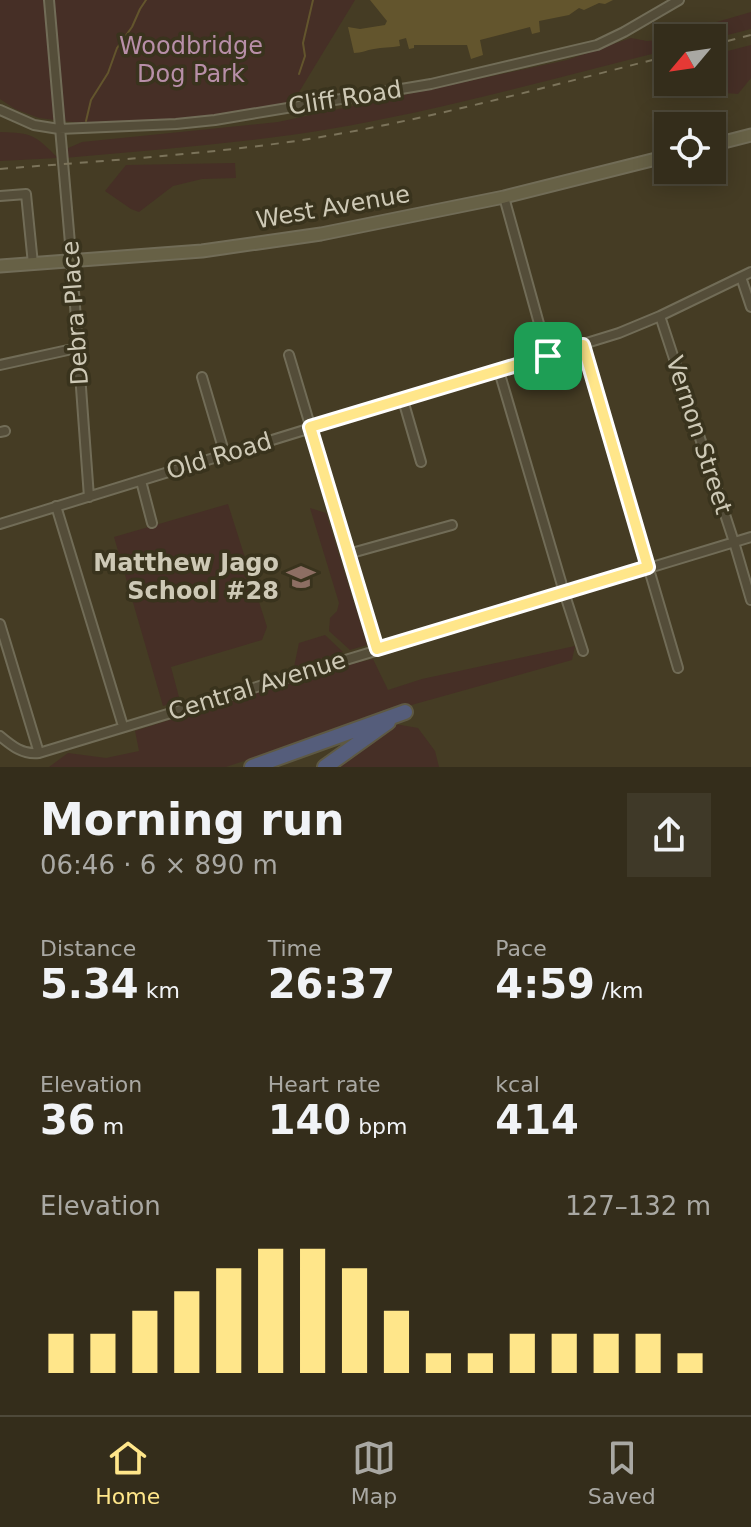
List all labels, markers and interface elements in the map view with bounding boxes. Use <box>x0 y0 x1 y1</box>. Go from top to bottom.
north arrow <box>654 24 726 96</box>
map controls <box>654 24 726 184</box>
park label: Woodbridge Dog Park <box>119 32 263 88</box>
street label: Cliff Road <box>286 75 404 121</box>
button: locate <box>654 112 726 184</box>
street label: West Avenue <box>254 180 412 234</box>
street label: Debra Place <box>56 240 94 386</box>
pin <box>514 322 582 390</box>
icon: arrive <box>526 334 570 378</box>
street label: Vernon Street <box>660 352 738 518</box>
street label: Old Road <box>163 427 275 485</box>
place label: Matthew Jago School #28 <box>93 549 279 605</box>
school or university icon: Matthew Jago School #28 <box>286 562 316 592</box>
street label: Central Avenue <box>165 646 349 726</box>
button: share <box>627 793 711 877</box>
text: Morning run <box>40 794 345 845</box>
text: 06:46 · 6 × 890 m <box>40 850 278 880</box>
text: Distance <box>40 936 136 961</box>
text: Time <box>268 936 322 961</box>
text: Pace <box>495 936 547 961</box>
text: 5.34 <box>40 961 139 1007</box>
text: 26:37 <box>268 961 395 1007</box>
text: 4:59 <box>495 961 595 1007</box>
text: km <box>139 978 180 1003</box>
text: /km <box>595 978 643 1003</box>
text: Elevation <box>40 1072 142 1097</box>
text: Heart rate <box>268 1072 381 1097</box>
text: kcal <box>495 1072 540 1097</box>
text: 36 <box>40 1097 96 1143</box>
text: 140 <box>268 1097 351 1143</box>
text: 414 <box>495 1097 579 1143</box>
text: m <box>96 1114 124 1139</box>
text: bpm <box>351 1114 408 1139</box>
text: Elevation <box>40 1191 161 1221</box>
text: 127–132 m <box>565 1191 711 1221</box>
tab: Home <box>95 1436 160 1509</box>
tab: Map <box>351 1436 397 1509</box>
tab: Saved <box>588 1436 656 1509</box>

